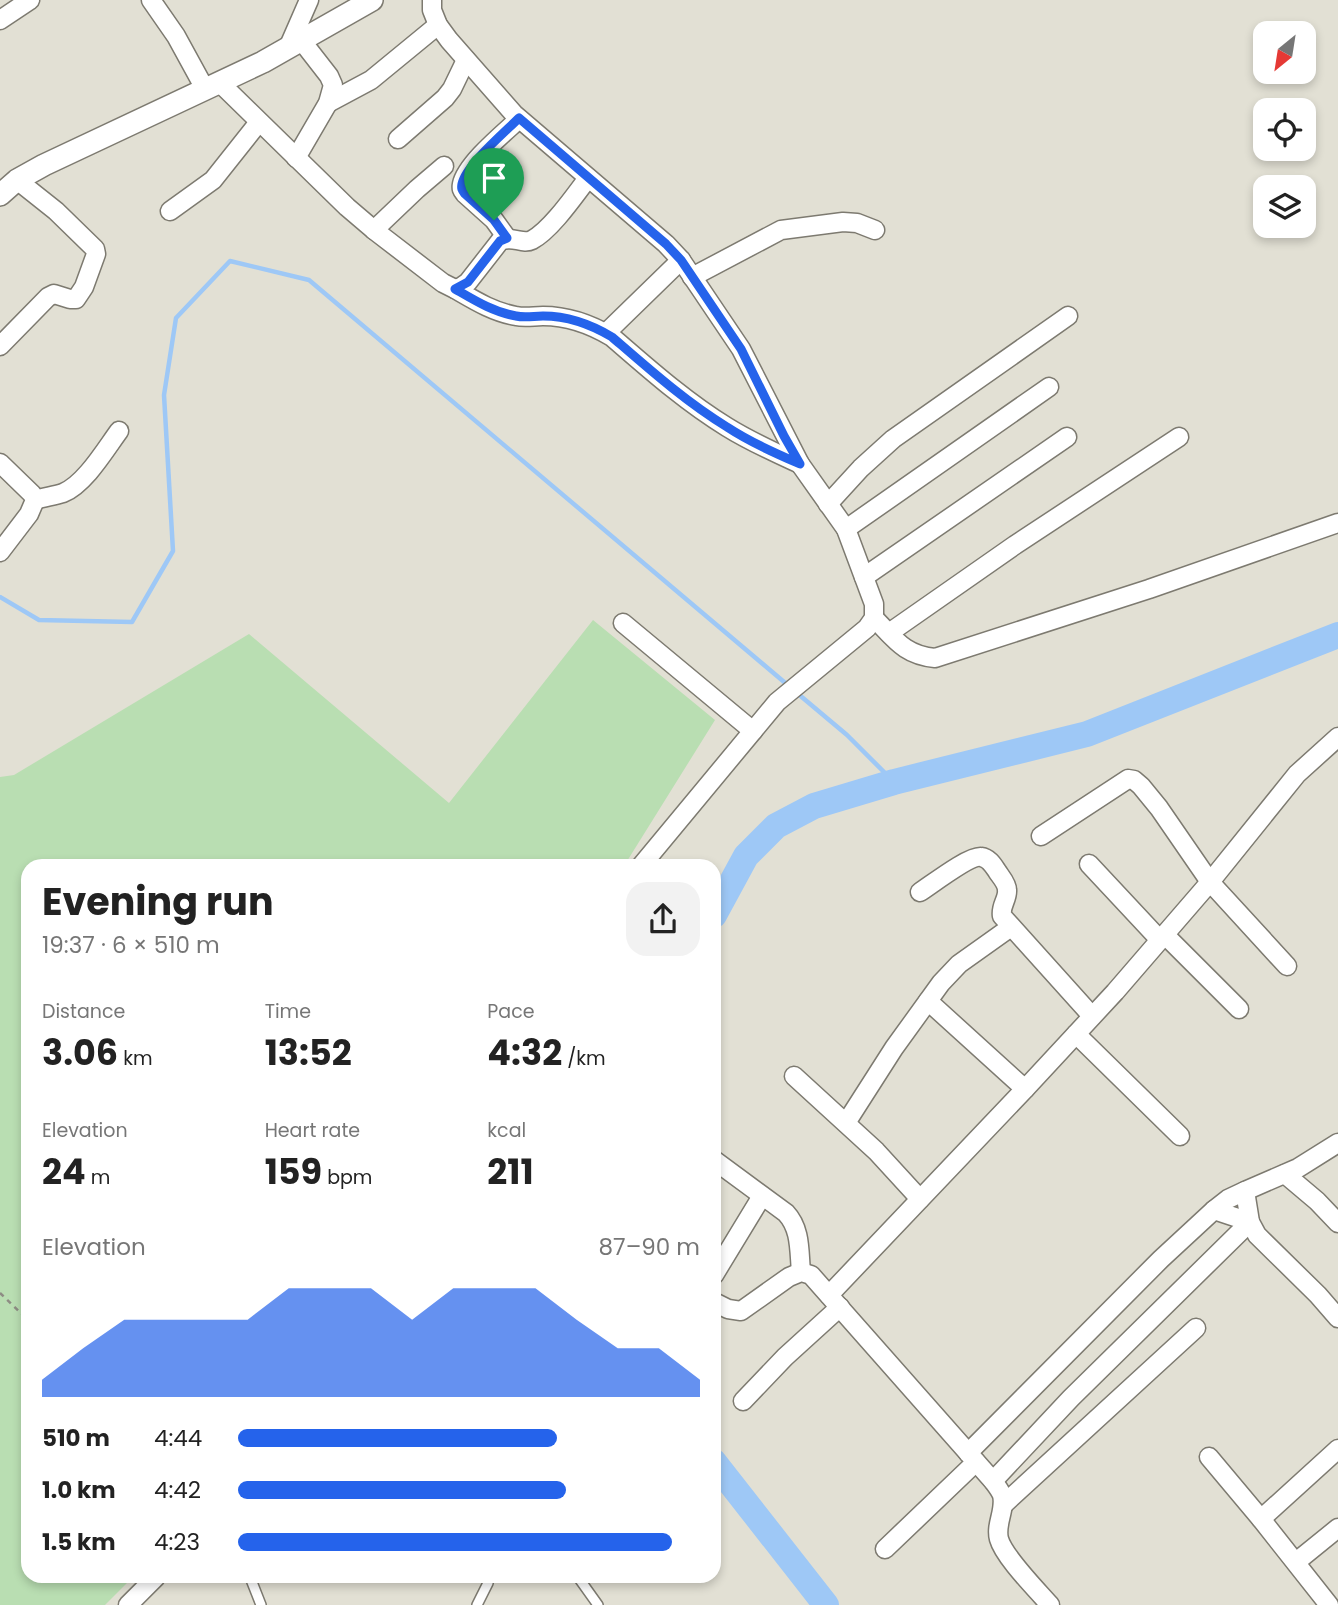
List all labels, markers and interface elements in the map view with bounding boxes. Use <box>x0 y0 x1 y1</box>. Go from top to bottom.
north arrow <box>1253 21 1316 84</box>
map controls <box>1253 21 1316 238</box>
button: locate <box>1253 98 1316 161</box>
pin <box>464 148 524 220</box>
icon: arrive <box>475 159 513 197</box>
button: layers <box>1253 175 1316 238</box>
text: Evening run <box>42 875 274 928</box>
button: share <box>626 882 700 956</box>
text: 19:37 · 6 × 510 m <box>42 929 220 961</box>
text: Distance <box>42 998 125 1025</box>
text: Time <box>265 998 311 1025</box>
text: Pace <box>487 998 535 1025</box>
text: 3.06 <box>42 1028 118 1077</box>
text: 13:52 <box>265 1028 352 1077</box>
text: 4:32 <box>487 1028 562 1077</box>
text: km <box>118 1045 153 1072</box>
text: /km <box>562 1045 606 1072</box>
text: Elevation <box>42 1117 128 1144</box>
text: Heart rate <box>265 1117 360 1144</box>
text: kcal <box>487 1117 526 1144</box>
text: 24 <box>42 1147 86 1196</box>
text: 159 <box>265 1147 322 1196</box>
text: 211 <box>487 1147 534 1196</box>
text: m <box>86 1164 110 1191</box>
text: bpm <box>322 1164 372 1191</box>
text: Elevation <box>42 1231 146 1263</box>
text: 87–90 m <box>599 1231 700 1263</box>
text: 510 m <box>42 1422 110 1454</box>
text: 4:44 <box>154 1422 202 1454</box>
text: 1.0 km <box>42 1474 116 1506</box>
text: 4:42 <box>154 1474 201 1506</box>
text: 1.5 km <box>42 1526 116 1558</box>
text: 4:23 <box>154 1526 200 1558</box>

